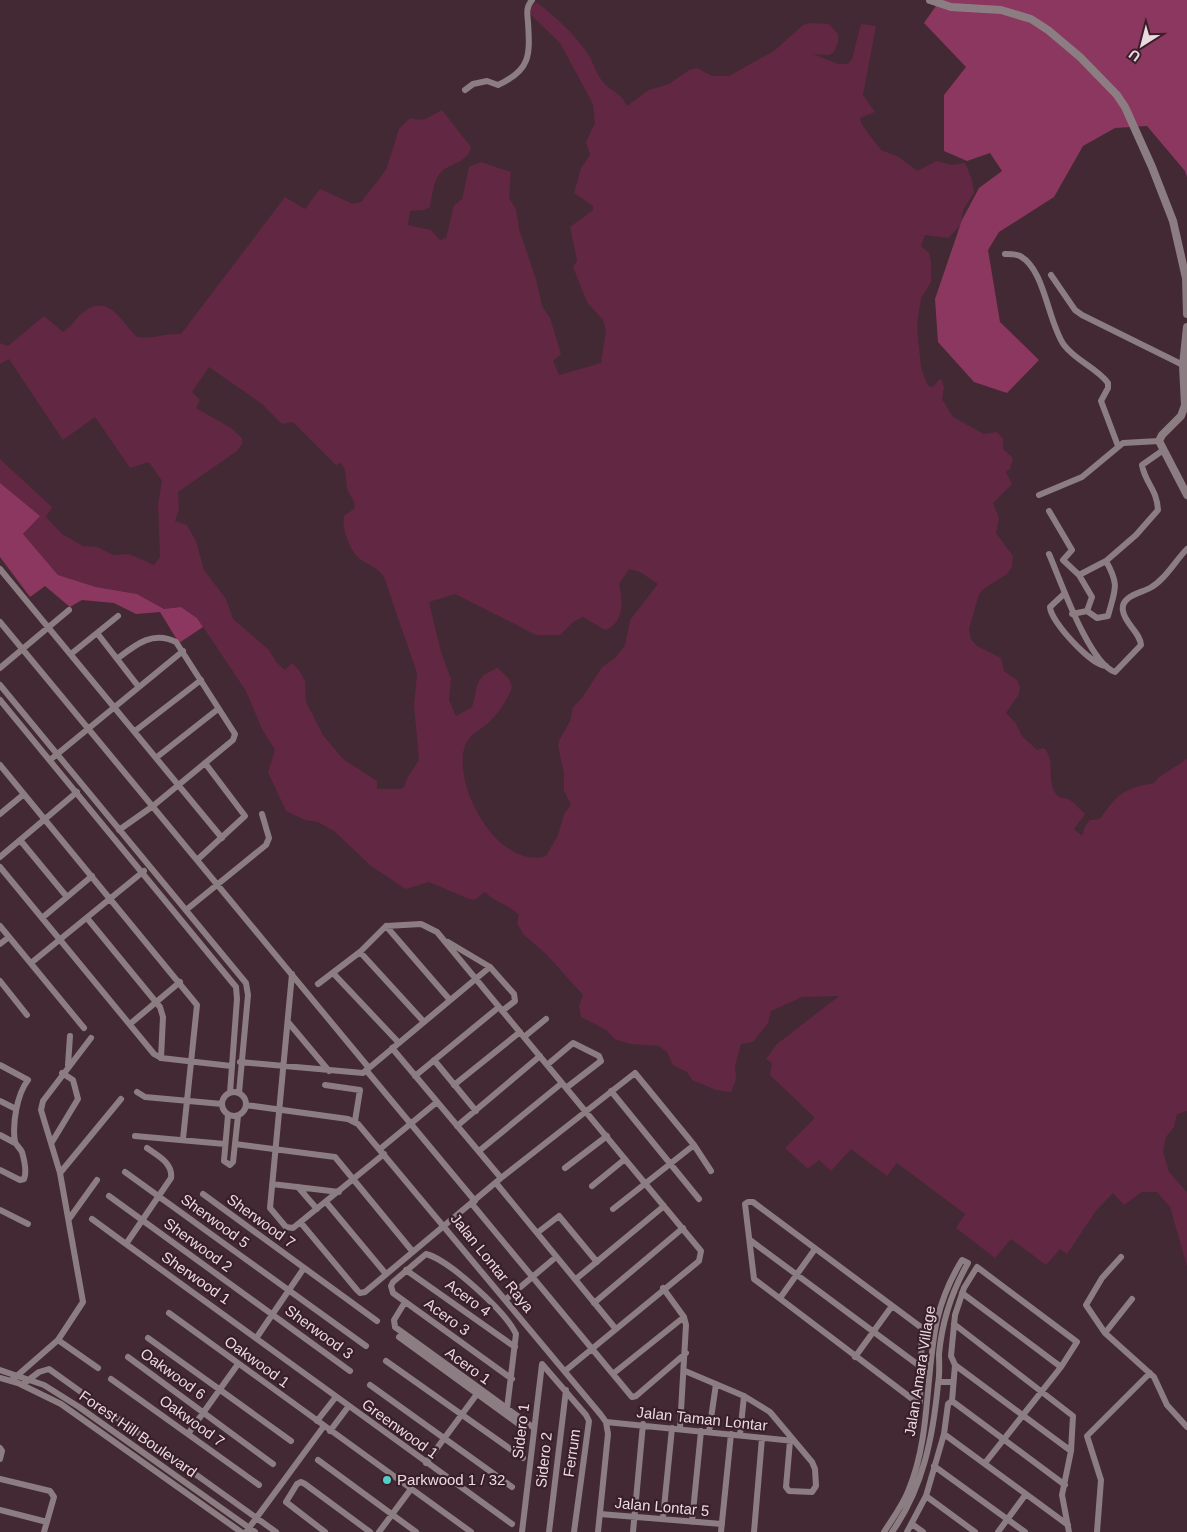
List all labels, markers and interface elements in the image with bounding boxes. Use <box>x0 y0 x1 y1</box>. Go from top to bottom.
north arrow <box>1117 20 1167 70</box>
text: U <box>1126 46 1143 65</box>
street label: Sherwood 5 <box>178 1190 253 1251</box>
street label: Sherwood 7 <box>224 1190 299 1251</box>
street label: Jalan Lontar Raya <box>447 1210 538 1316</box>
street label: Sherwood 2 <box>161 1214 236 1275</box>
street label: Sherwood 1 <box>159 1248 234 1308</box>
street label: Acero 4 <box>442 1276 494 1320</box>
street label: Acero 3 <box>421 1295 473 1339</box>
street label: Sherwood 3 <box>282 1301 357 1362</box>
street label: Jalan Amara Village <box>901 1304 938 1438</box>
street label: Oakwood 1 <box>222 1332 293 1391</box>
street label: Oakwood 6 <box>138 1344 209 1403</box>
street label: Acero 1 <box>442 1344 494 1388</box>
street label: Forest Hill Boulevard <box>76 1387 200 1480</box>
street label: Oakwood 7 <box>157 1391 228 1450</box>
street label: Greenwood 1 <box>359 1395 442 1462</box>
street label: Sidero 1 <box>509 1402 532 1460</box>
street label: Jalan Taman Lontar <box>636 1403 768 1434</box>
street label: Ferrum <box>560 1428 583 1478</box>
street label: Sidero 2 <box>532 1431 555 1489</box>
place label: Parkwood 1 / 32 <box>397 1471 505 1488</box>
marker: Parkwood 1 / 32 <box>381 1474 393 1486</box>
street label: Jalan Lontar 5 <box>614 1494 710 1519</box>

